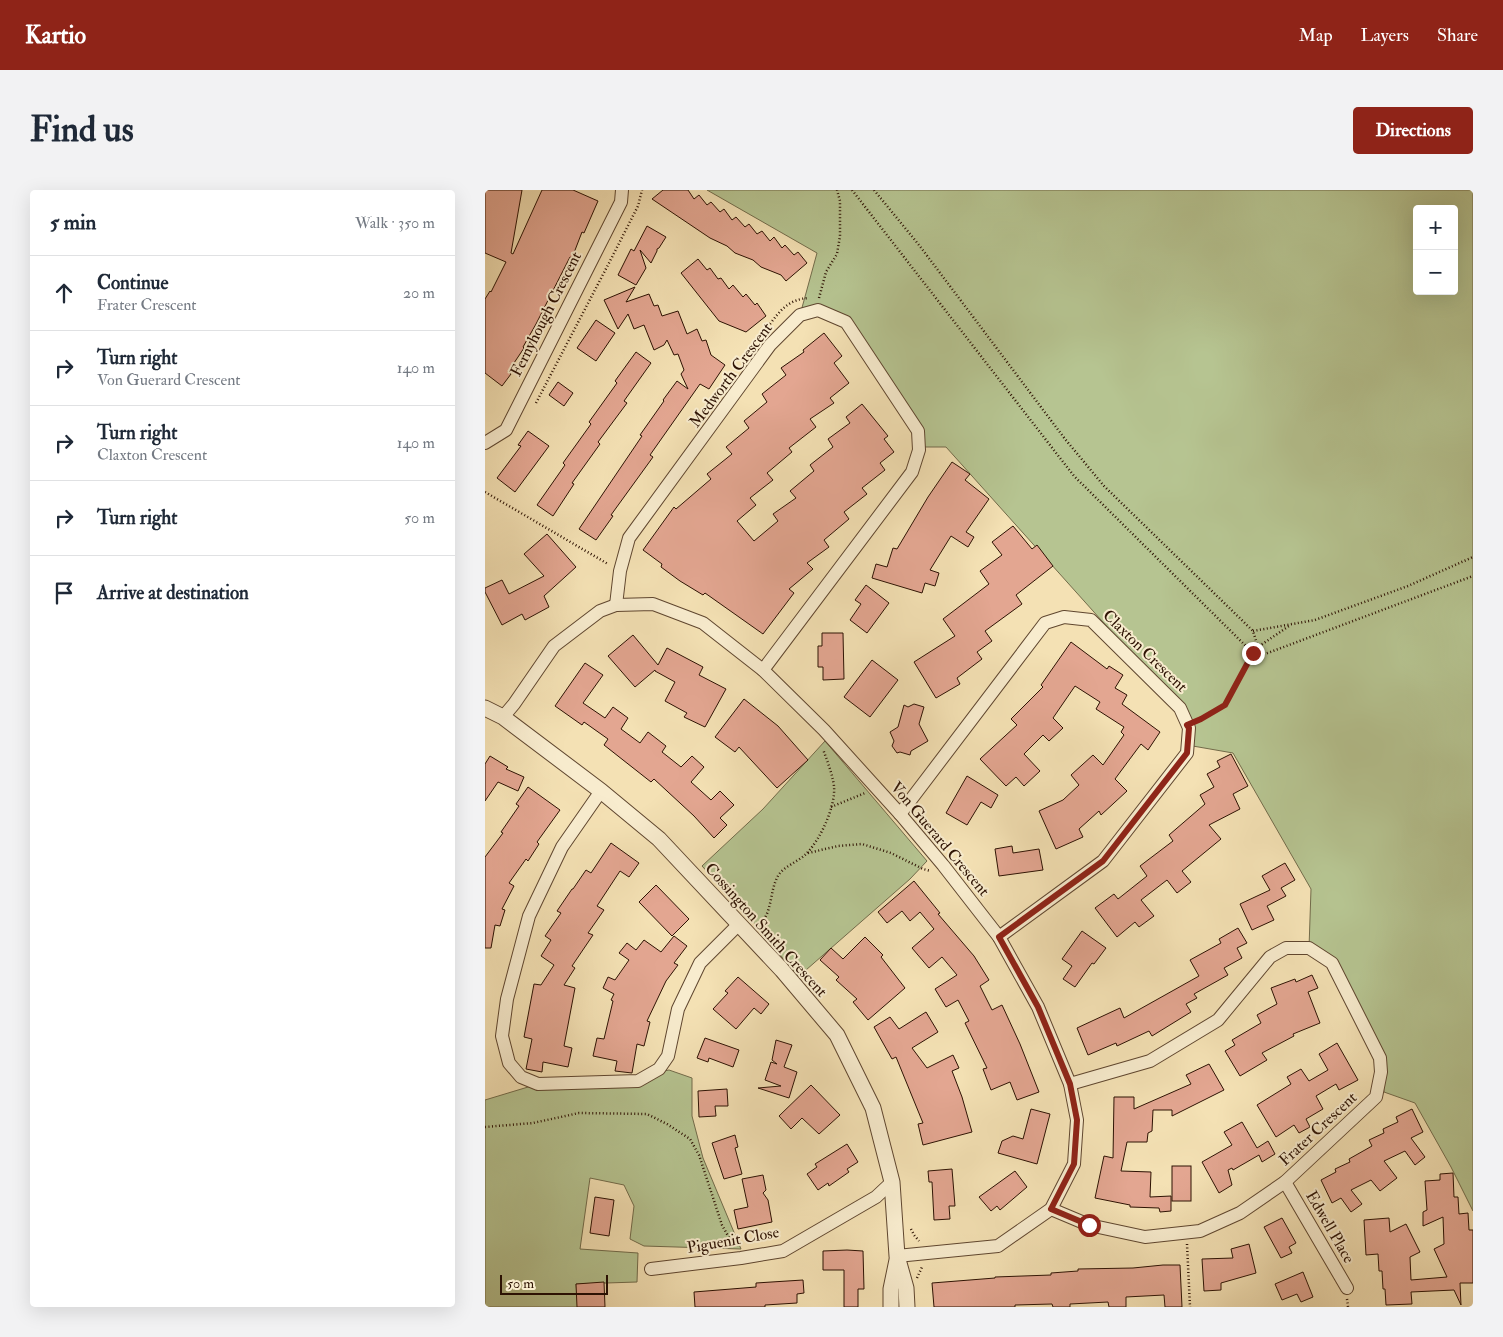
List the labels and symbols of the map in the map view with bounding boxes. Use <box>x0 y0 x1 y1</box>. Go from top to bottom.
street label: Fernyhough Crescent <box>506 248 586 380</box>
street label: Medworth Crescent <box>685 319 777 431</box>
street label: Claxton Crescent <box>1098 606 1192 696</box>
route end <box>1242 642 1265 665</box>
street label: Von Guerard Crescent <box>886 778 994 900</box>
street label: Cossington Smith Crescent <box>700 859 832 1001</box>
street label: Frater Crescent <box>1275 1088 1361 1170</box>
street label: Edwell Place <box>1301 1187 1359 1267</box>
route start <box>1078 1214 1101 1237</box>
street label: Piguenit Close <box>685 1222 781 1258</box>
scale bar <box>500 1272 607 1295</box>

